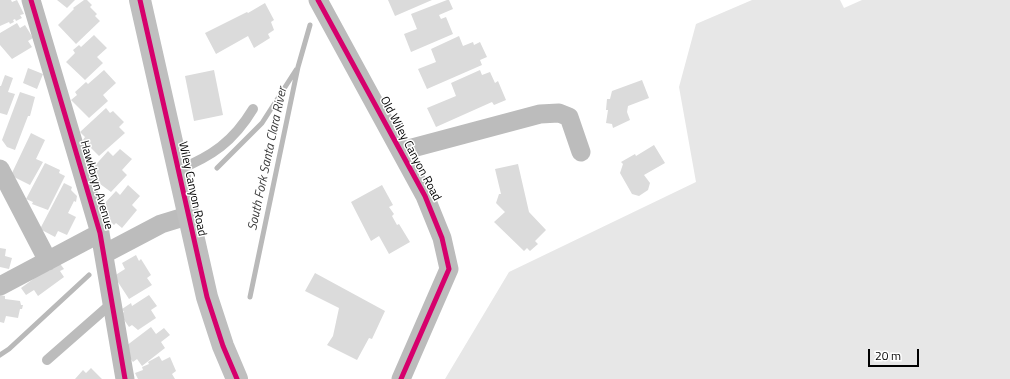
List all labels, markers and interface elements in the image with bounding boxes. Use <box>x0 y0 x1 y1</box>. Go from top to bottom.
water label: South Fork Santa Clara River <box>245 86 291 232</box>
street label: Old Wiley Canyon Road <box>376 94 444 204</box>
street label: Hawkbryn Avenue <box>76 139 116 231</box>
street label: Wiley Canyon Road <box>175 140 209 238</box>
scale bar <box>870 341 921 367</box>
text: 20 m <box>875 346 901 365</box>

